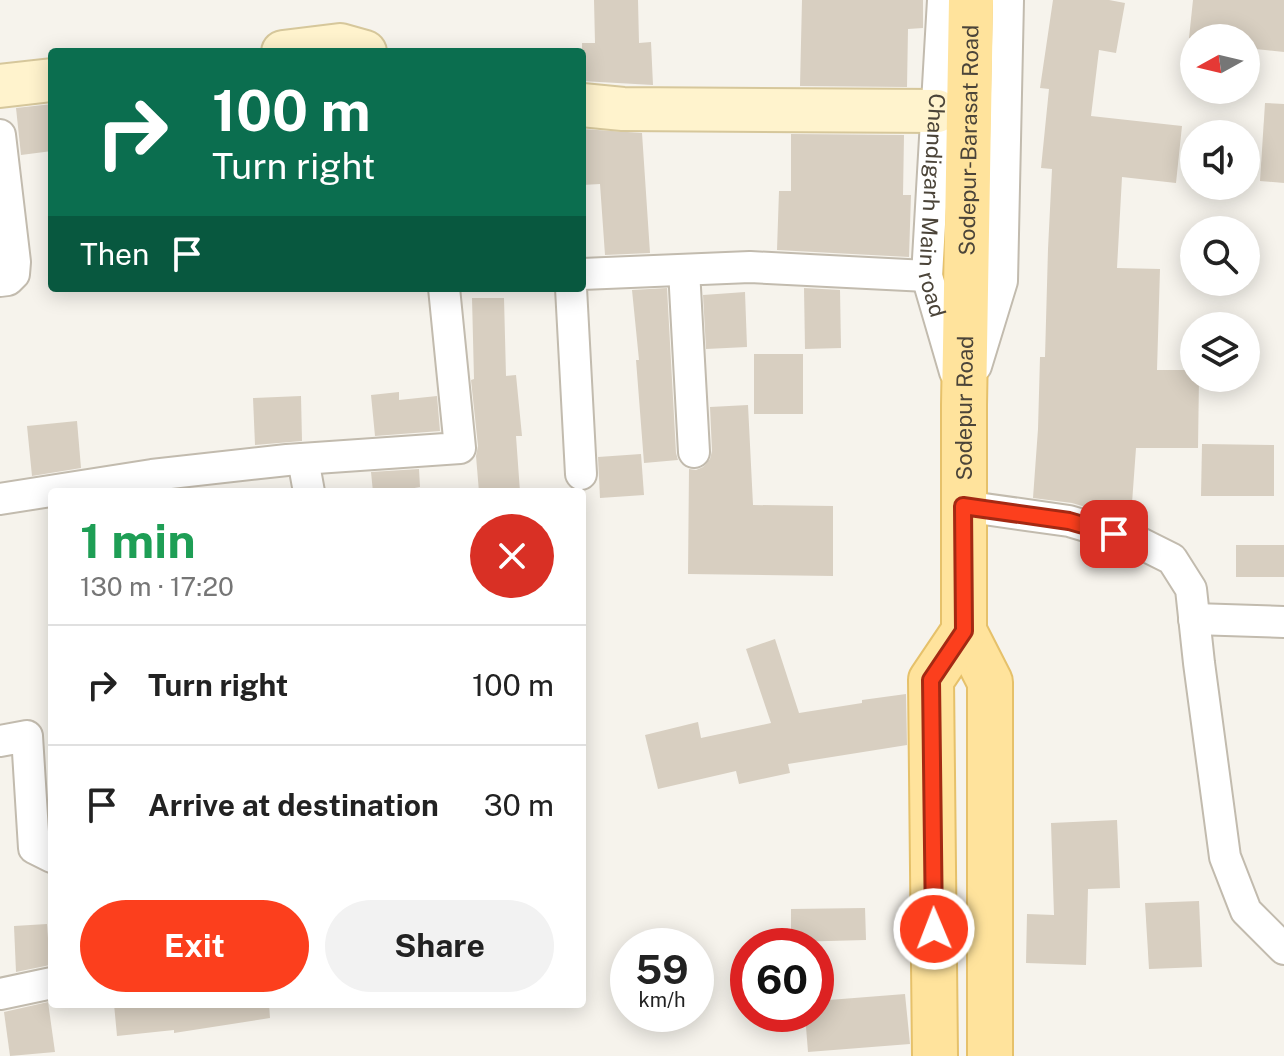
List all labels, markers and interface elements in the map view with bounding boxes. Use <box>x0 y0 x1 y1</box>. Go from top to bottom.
north arrow <box>1180 24 1260 104</box>
map controls <box>1180 24 1260 392</box>
street label: Sodepur-Barasat Road <box>954 25 984 256</box>
text: 100 m <box>212 78 371 144</box>
icon: right <box>80 80 184 184</box>
street label: Chandigarh Main road <box>913 93 951 320</box>
button: sound <box>1180 120 1260 200</box>
text: Turn right <box>212 145 375 187</box>
button: search <box>1180 216 1260 296</box>
icon: arrive <box>165 232 209 276</box>
text: Then <box>80 236 149 272</box>
button: layers <box>1180 312 1260 392</box>
street label: Sodepur Road <box>951 335 978 481</box>
pin <box>1080 500 1148 568</box>
text: 1 min <box>80 512 196 569</box>
icon: arrive <box>1092 512 1136 556</box>
button: close <box>470 514 554 598</box>
text: 130 m · 17:20 <box>80 571 234 602</box>
icon: right <box>80 663 124 707</box>
text: Turn right <box>148 667 288 703</box>
text: 100 m <box>472 667 554 703</box>
icon: arrive <box>80 783 124 827</box>
text: Arrive at destination <box>148 787 439 823</box>
text: 30 m <box>484 787 554 823</box>
position arrow <box>892 887 976 971</box>
button: Exit <box>80 900 309 992</box>
button: Share <box>325 900 554 992</box>
speed limit sign: 60 <box>730 928 834 1032</box>
text: 59 <box>635 946 689 993</box>
text: km/h <box>638 988 686 1012</box>

